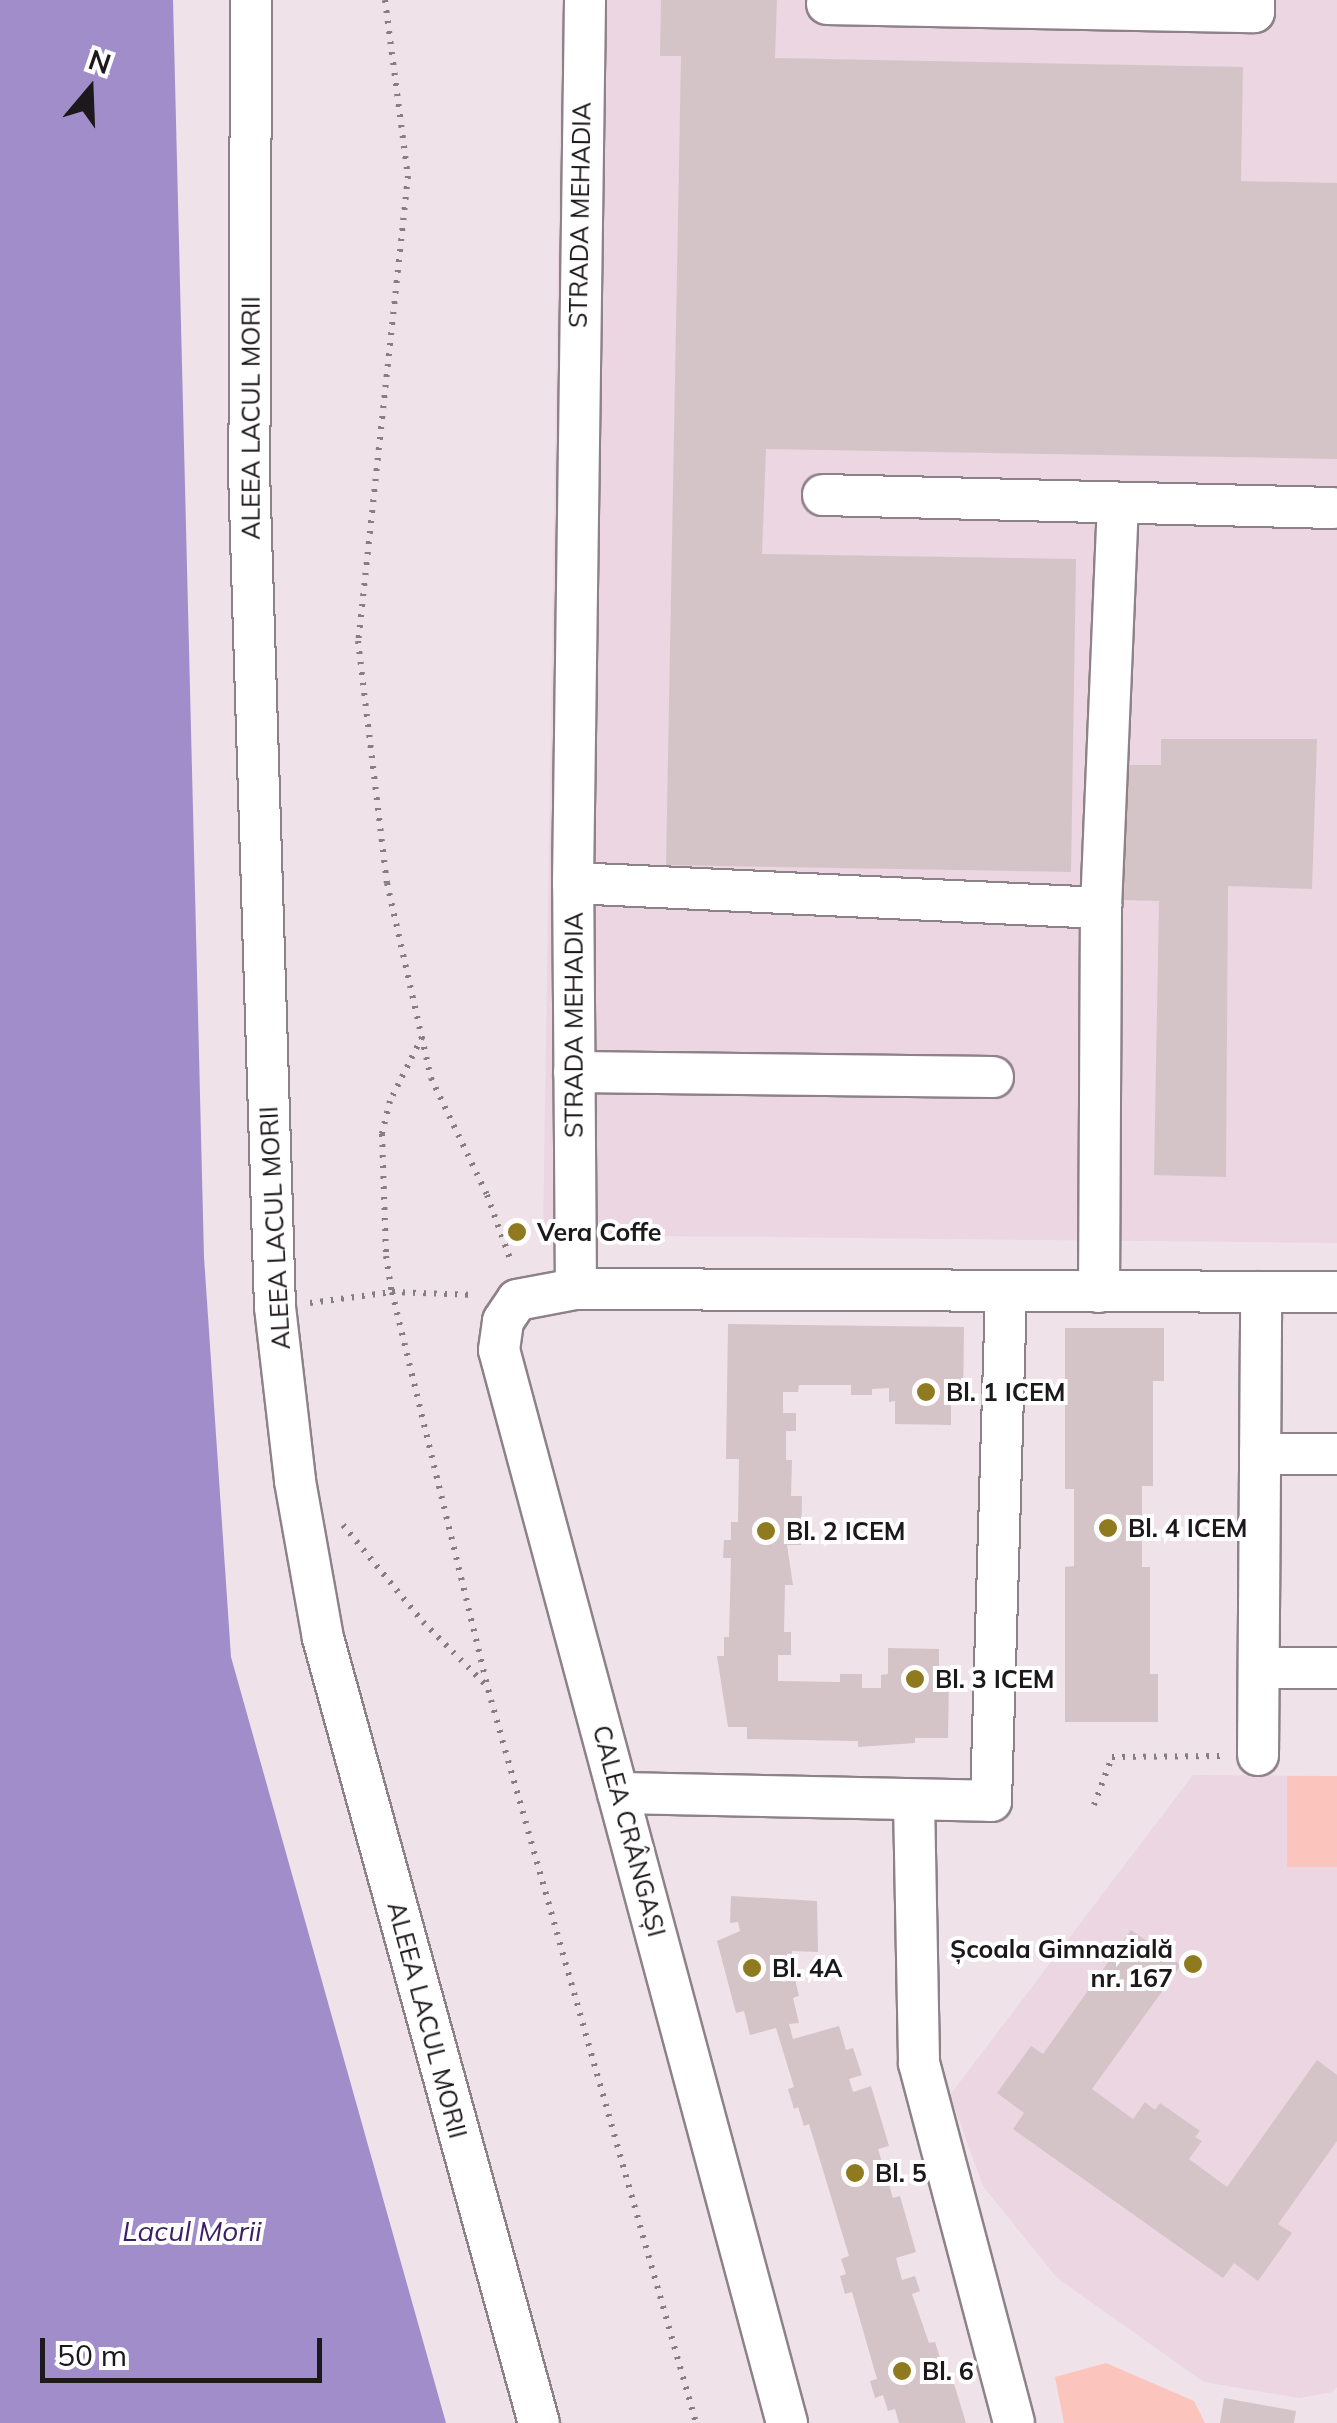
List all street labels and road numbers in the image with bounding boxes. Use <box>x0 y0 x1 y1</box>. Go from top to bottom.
street label: STRADA MEHADIA <box>563 102 597 328</box>
street label: ALEEA LACUL MORII <box>236 296 266 540</box>
street label: STRADA MEHADIA <box>559 912 589 1138</box>
street label: ALEEA LACUL MORII <box>254 1106 296 1350</box>
street label: CALEA CRÂNGAȘI <box>586 1722 672 1940</box>
street label: ALEEA LACUL MORII <box>381 1898 473 2142</box>

